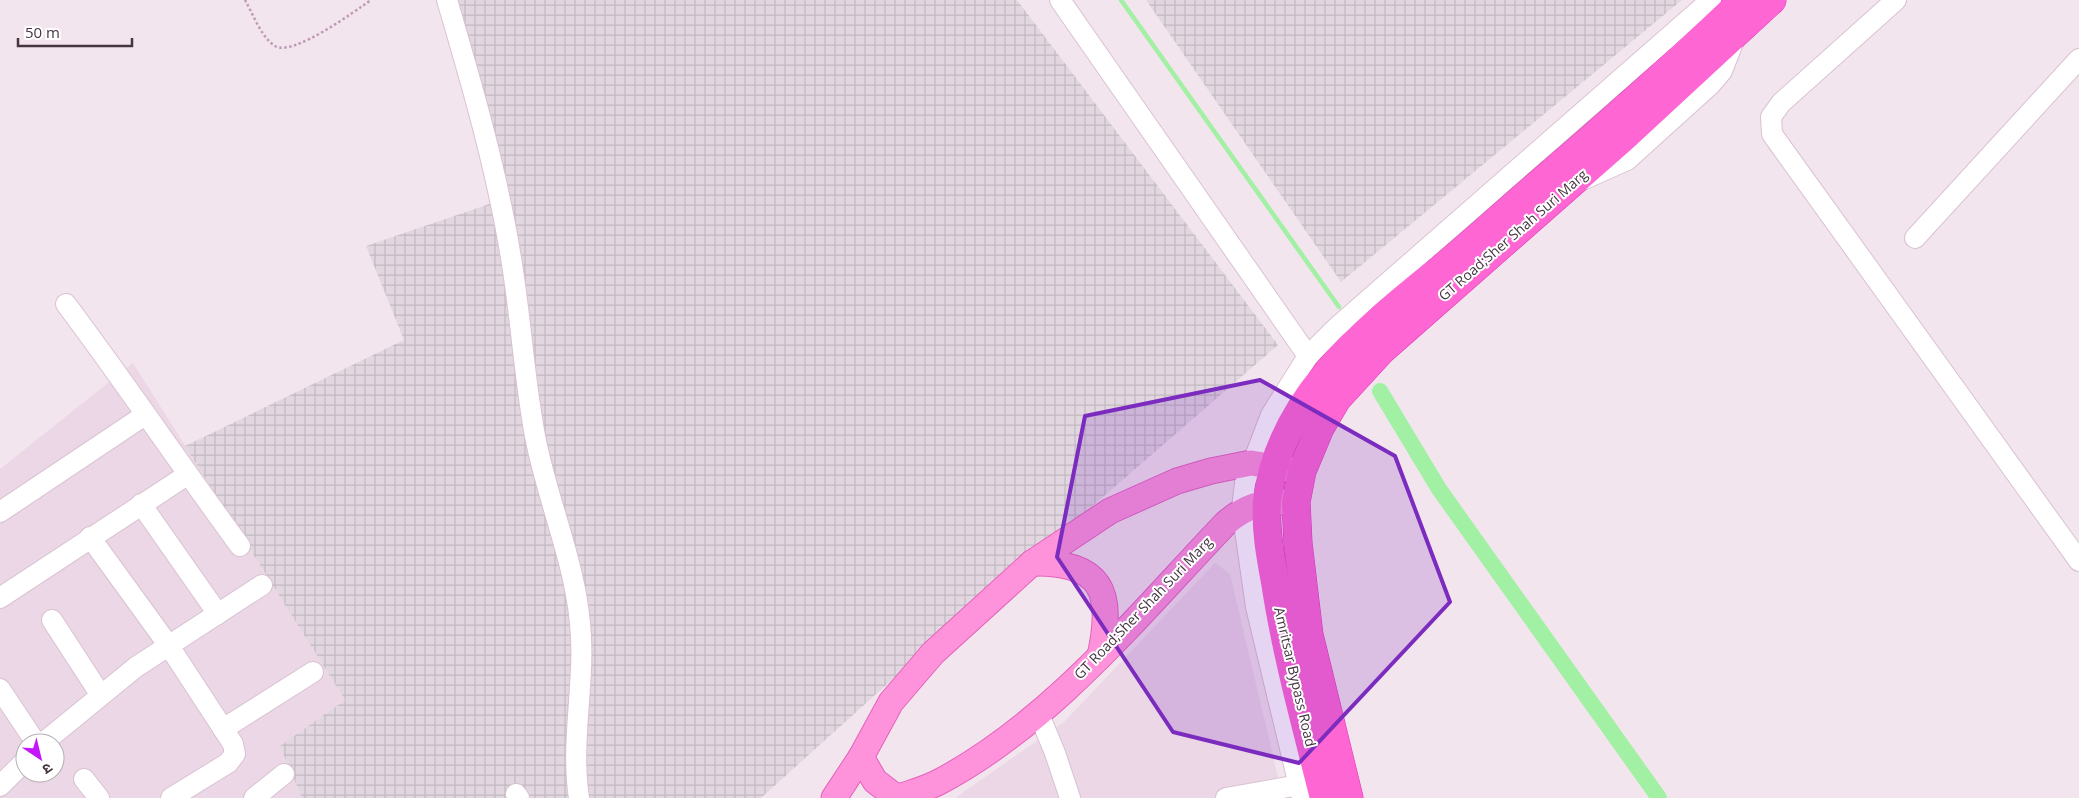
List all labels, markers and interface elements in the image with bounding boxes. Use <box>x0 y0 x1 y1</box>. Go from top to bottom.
scale bar <box>18 15 131 47</box>
text: 50 m <box>25 22 60 42</box>
street label: GT Road;Sher Shah Suri Marg <box>1434 164 1591 305</box>
street label: GT Road;Sher Shah Suri Marg <box>1069 532 1216 683</box>
street label: Amritsar Bypass Road <box>1270 605 1321 749</box>
north arrow <box>15 733 65 783</box>
text: उ <box>38 759 57 780</box>

